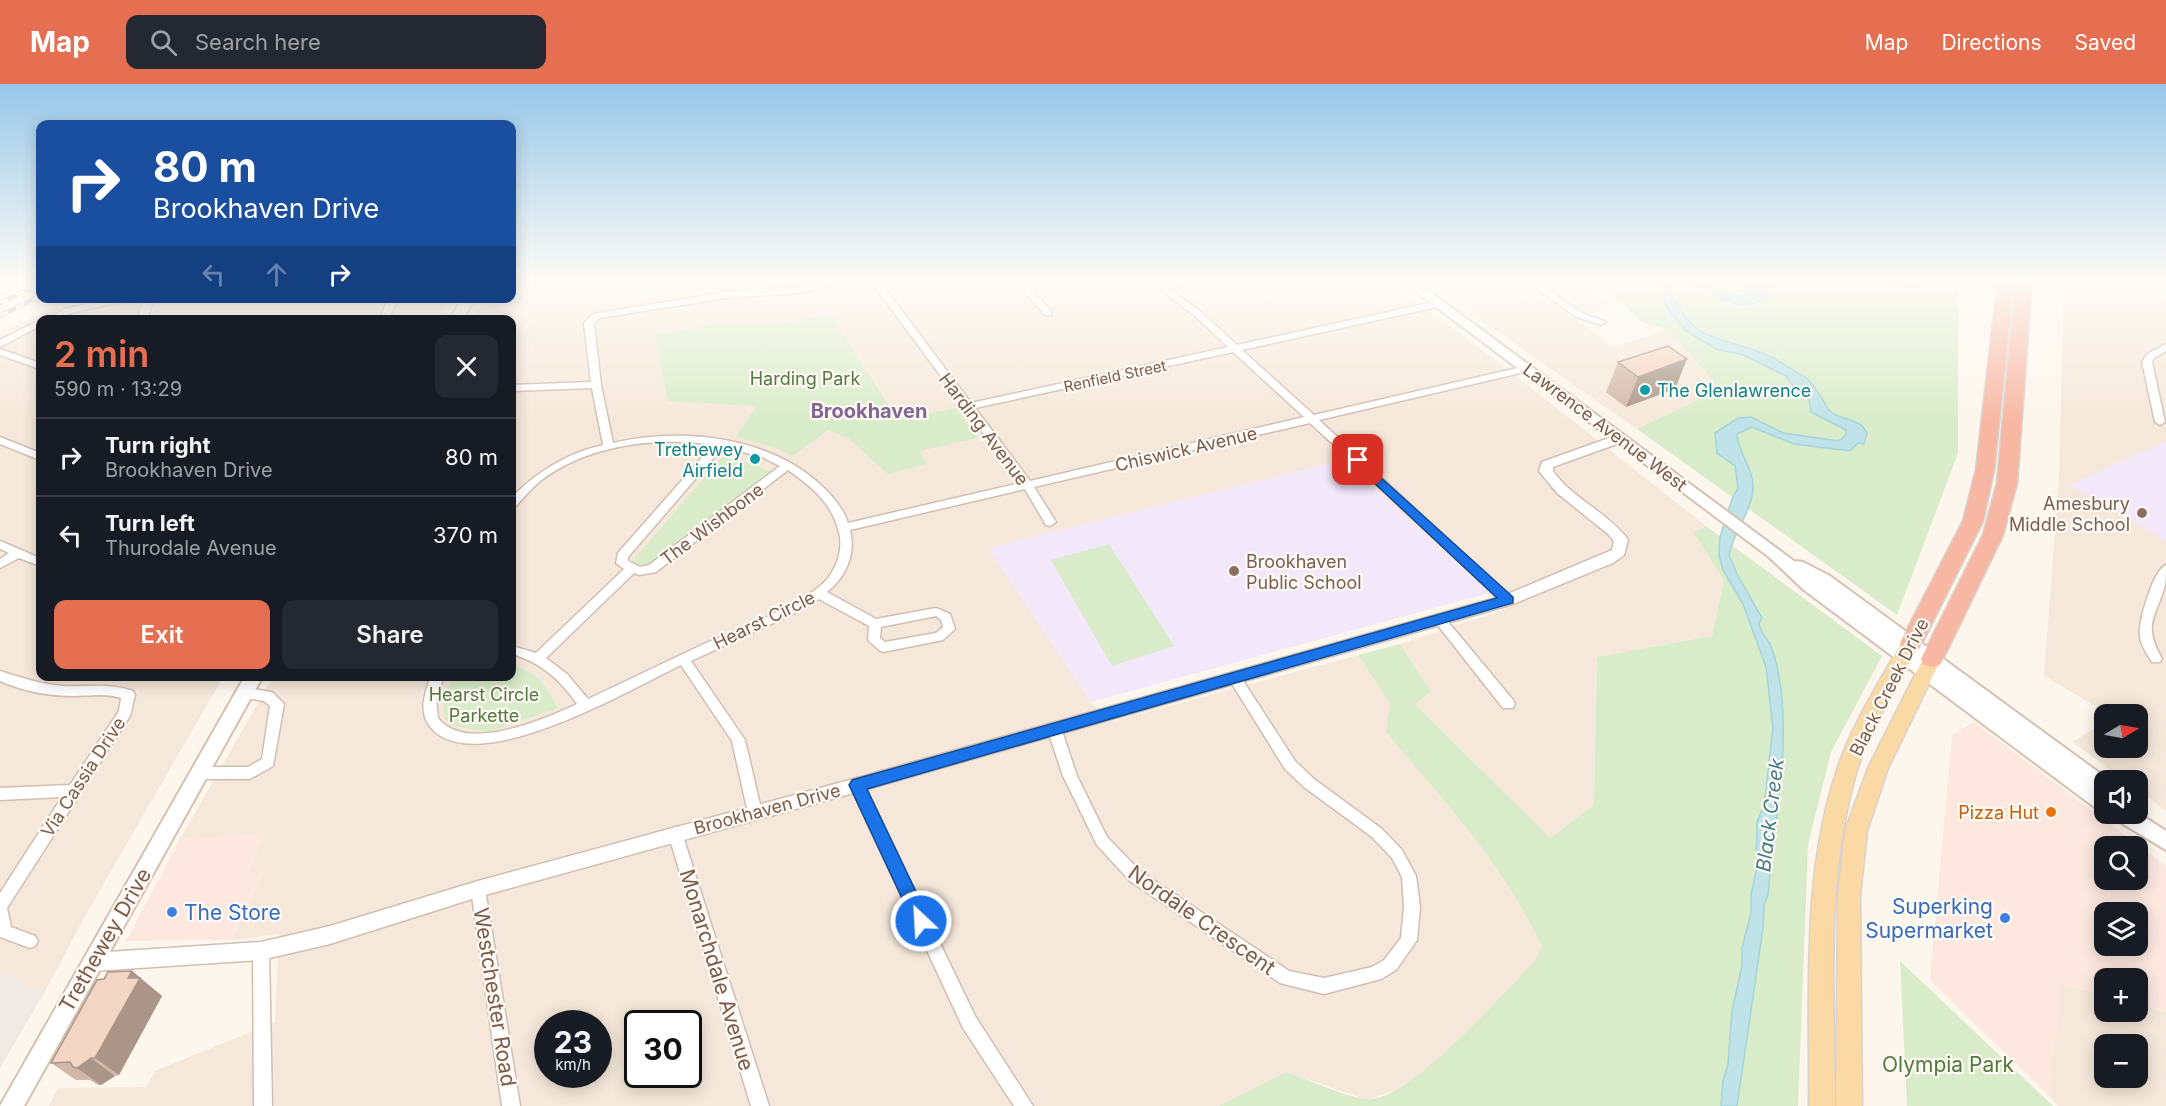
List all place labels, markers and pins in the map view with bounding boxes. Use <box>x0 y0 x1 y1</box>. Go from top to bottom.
place label: The Glenlawrence <box>1657 380 1811 401</box>
marker: The Glenlawrence <box>1638 383 1652 397</box>
pin <box>1332 434 1383 485</box>
place label: Trethewey Airfield <box>654 439 743 481</box>
marker: Trethewey Airfield <box>748 452 762 466</box>
place label: Amesbury Middle School <box>2009 493 2130 535</box>
marker: Amesbury Middle School <box>2135 506 2149 520</box>
place label: Brookhaven Public School <box>1246 551 1362 593</box>
marker: Brookhaven Public School <box>1227 564 1241 578</box>
place label: Pizza Hut <box>1958 802 2039 823</box>
marker: Pizza Hut <box>2044 805 2058 819</box>
place label: Superking Supermarket <box>1865 894 1993 943</box>
place label: The Store <box>184 900 281 925</box>
marker: The Store <box>165 905 179 919</box>
marker: Superking Supermarket <box>1998 911 2012 925</box>

